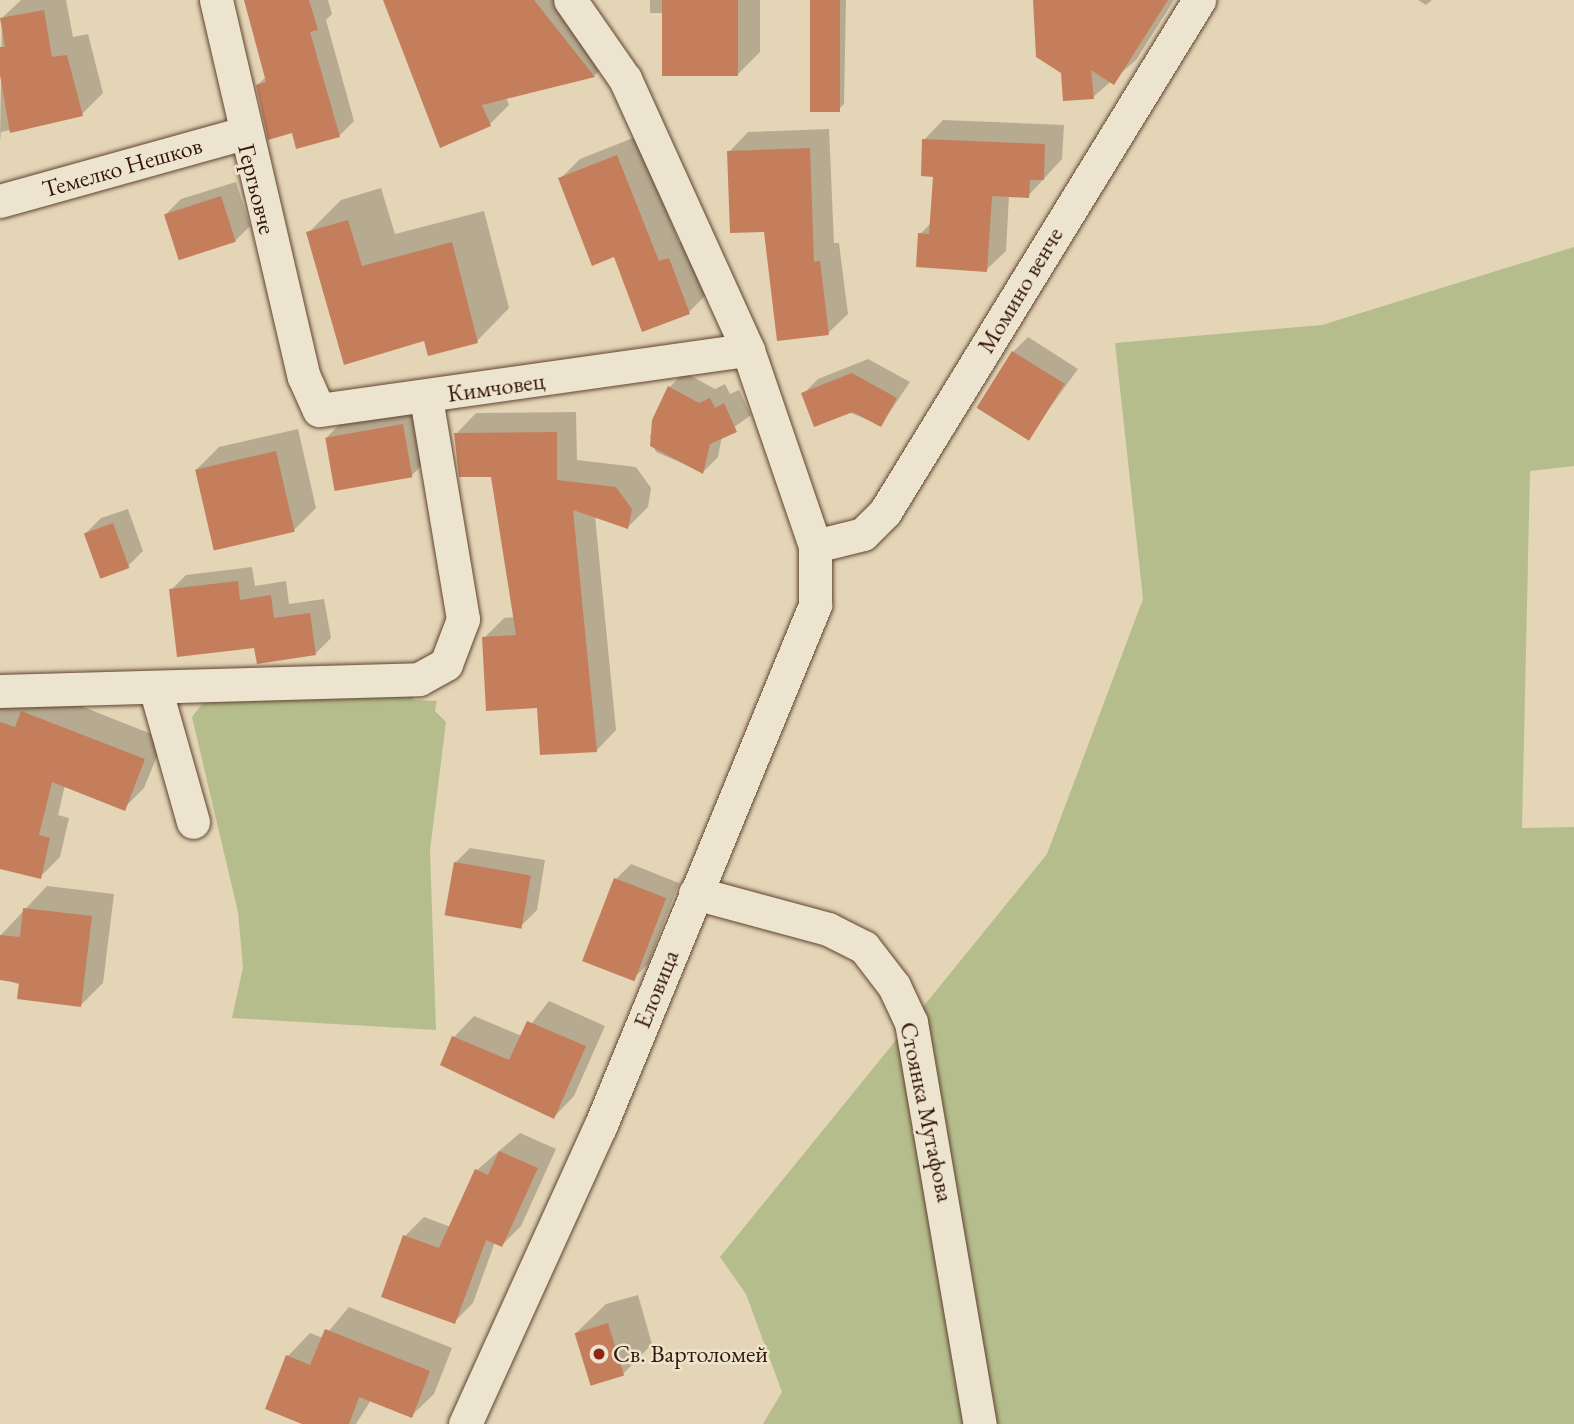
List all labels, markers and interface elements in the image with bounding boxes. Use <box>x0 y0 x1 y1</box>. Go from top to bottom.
street label: Темелко Нешков <box>39 130 205 204</box>
street label: Гергьовче <box>232 141 282 237</box>
street label: Момино венче <box>971 222 1069 358</box>
street label: Кимчовец <box>445 366 547 408</box>
street label: Еловица <box>627 946 685 1032</box>
street label: Стоянка Мутафова <box>894 1019 960 1205</box>
place label: Св. Вартоломей <box>613 1340 768 1368</box>
marker: Св. Вартоломей <box>591 1346 607 1362</box>

